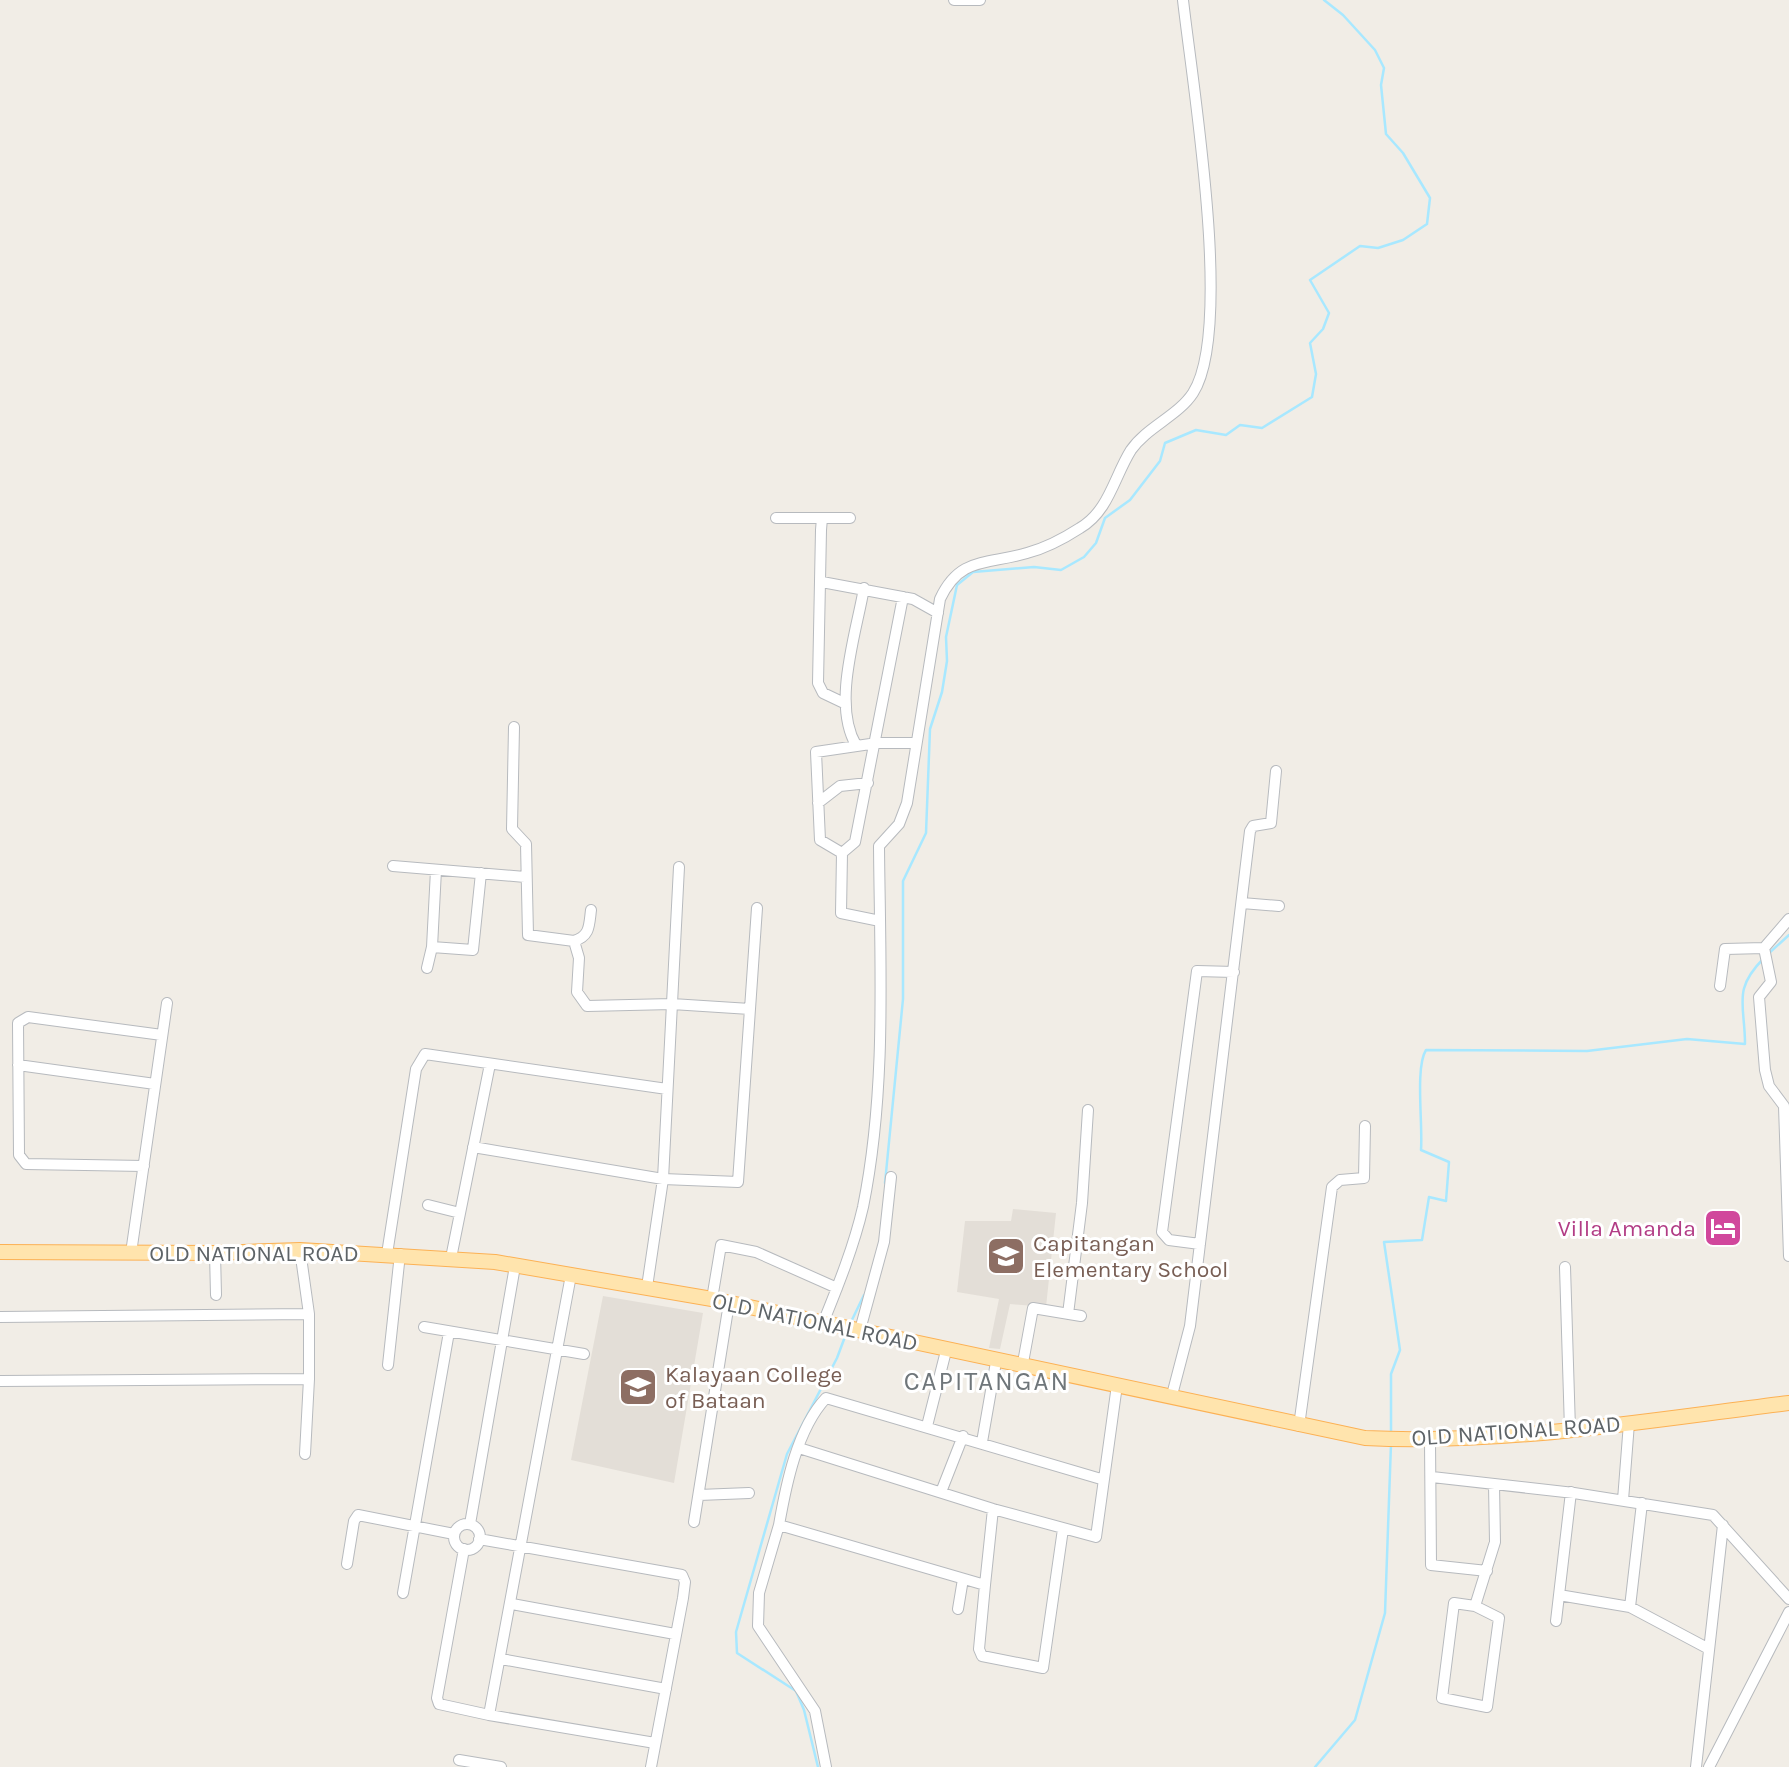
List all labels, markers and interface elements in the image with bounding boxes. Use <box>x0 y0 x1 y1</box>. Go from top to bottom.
hotel icon: Villa Amanda <box>1702 1207 1744 1249</box>
place label: Villa Amanda <box>1558 1215 1696 1242</box>
place label: Capitangan Elementary School <box>1033 1230 1228 1283</box>
school or university icon: Capitangan Elementary School <box>985 1235 1027 1277</box>
street label: OLD NATIONAL ROAD <box>149 1240 359 1267</box>
street label: OLD NATIONAL ROAD <box>710 1287 920 1357</box>
place label: Kalayaan College of Bataan <box>665 1361 842 1414</box>
school or university icon: Kalayaan College of Bataan <box>617 1366 659 1408</box>
district label: CAPITANGAN <box>904 1366 1070 1397</box>
street label: OLD NATIONAL ROAD <box>1411 1410 1621 1452</box>

